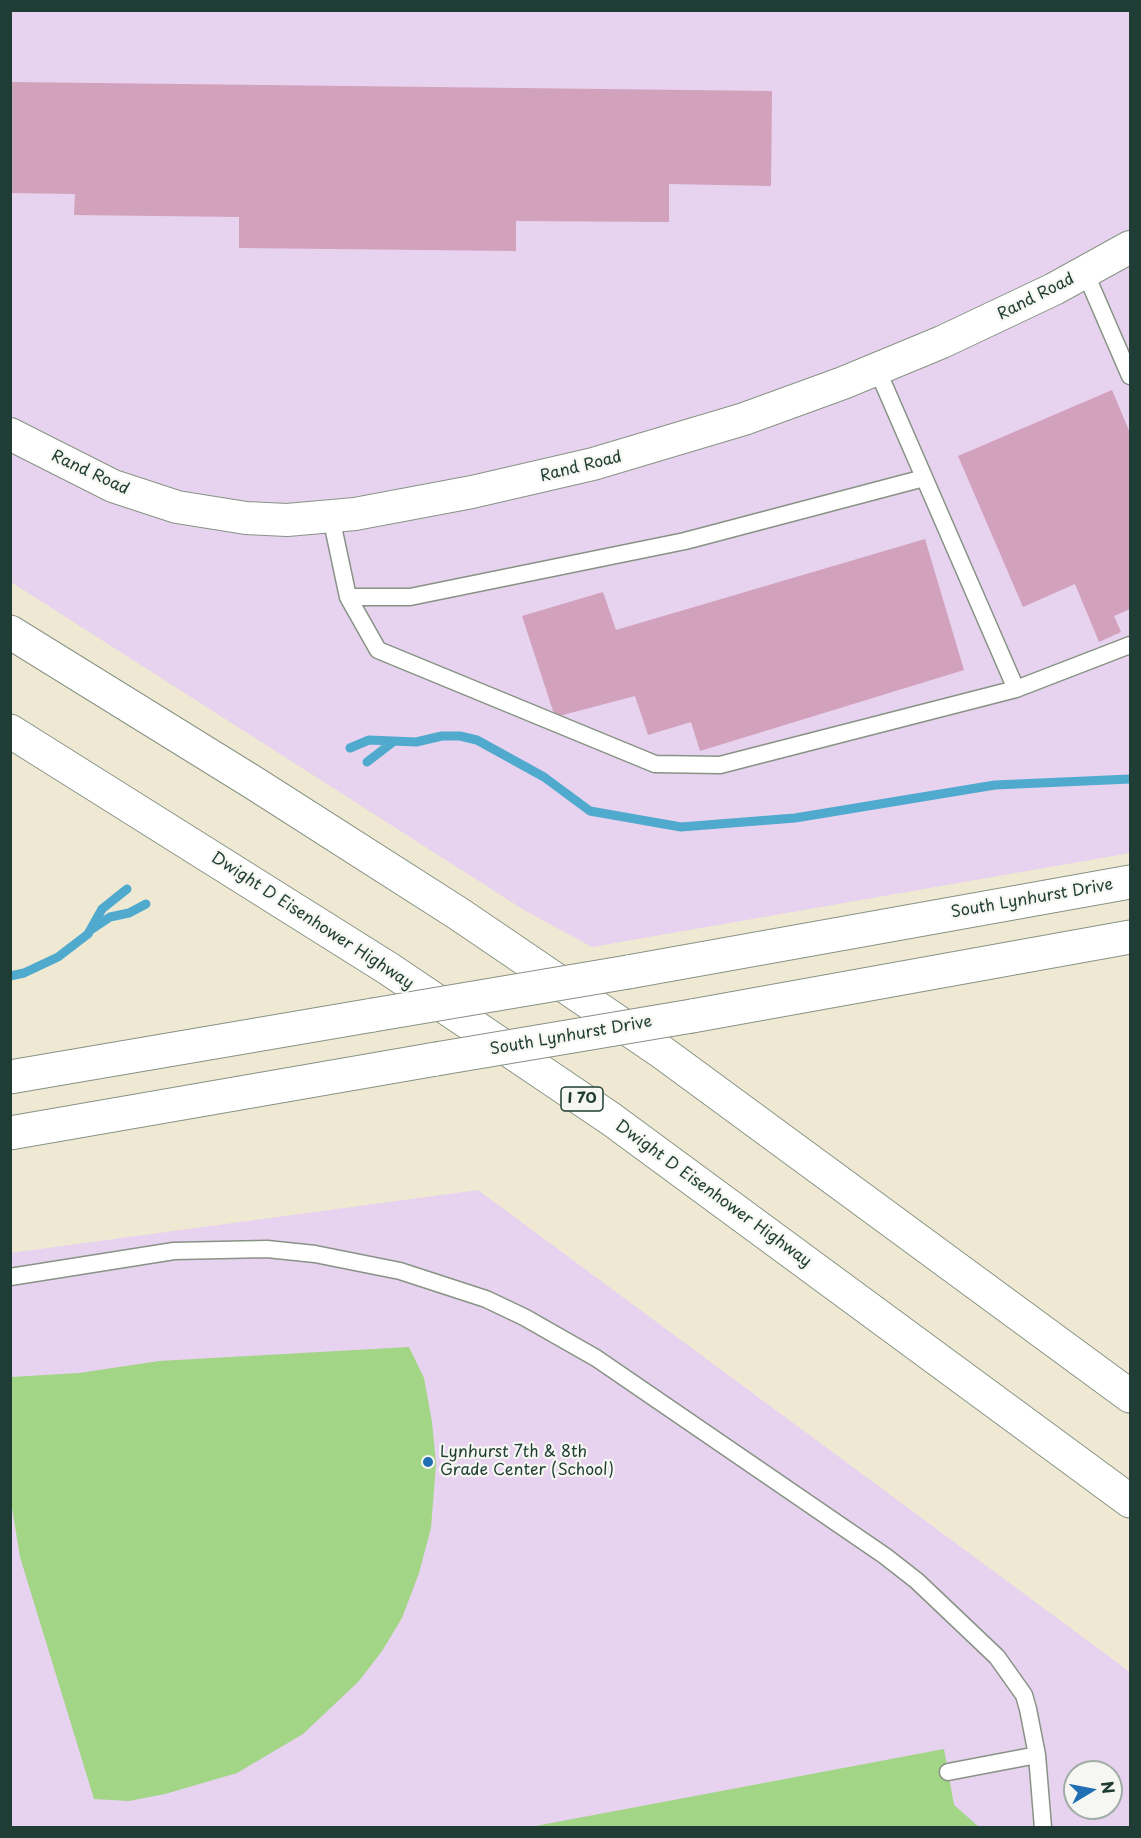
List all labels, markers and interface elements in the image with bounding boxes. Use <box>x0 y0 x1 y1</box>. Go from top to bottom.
street label: Rand Road <box>994 269 1078 325</box>
street label: Rand Road <box>48 447 132 499</box>
street label: Rand Road <box>538 448 624 486</box>
street label: Dwight D Eisenhower Highway <box>207 848 417 994</box>
street label: South Lynhurst Drive <box>950 875 1114 923</box>
street label: South Lynhurst Drive <box>489 1012 653 1060</box>
road number: I 70 <box>561 1087 603 1111</box>
street label: Dwight D Eisenhower Highway <box>611 1116 815 1272</box>
place label: Lynhurst 7th & 8th Grade Center (School) <box>440 1443 614 1481</box>
marker: Lynhurst 7th & 8th Grade Center (School) <box>421 1455 435 1469</box>
north arrow <box>1063 1760 1123 1820</box>
text: N <box>1096 1779 1122 1796</box>

